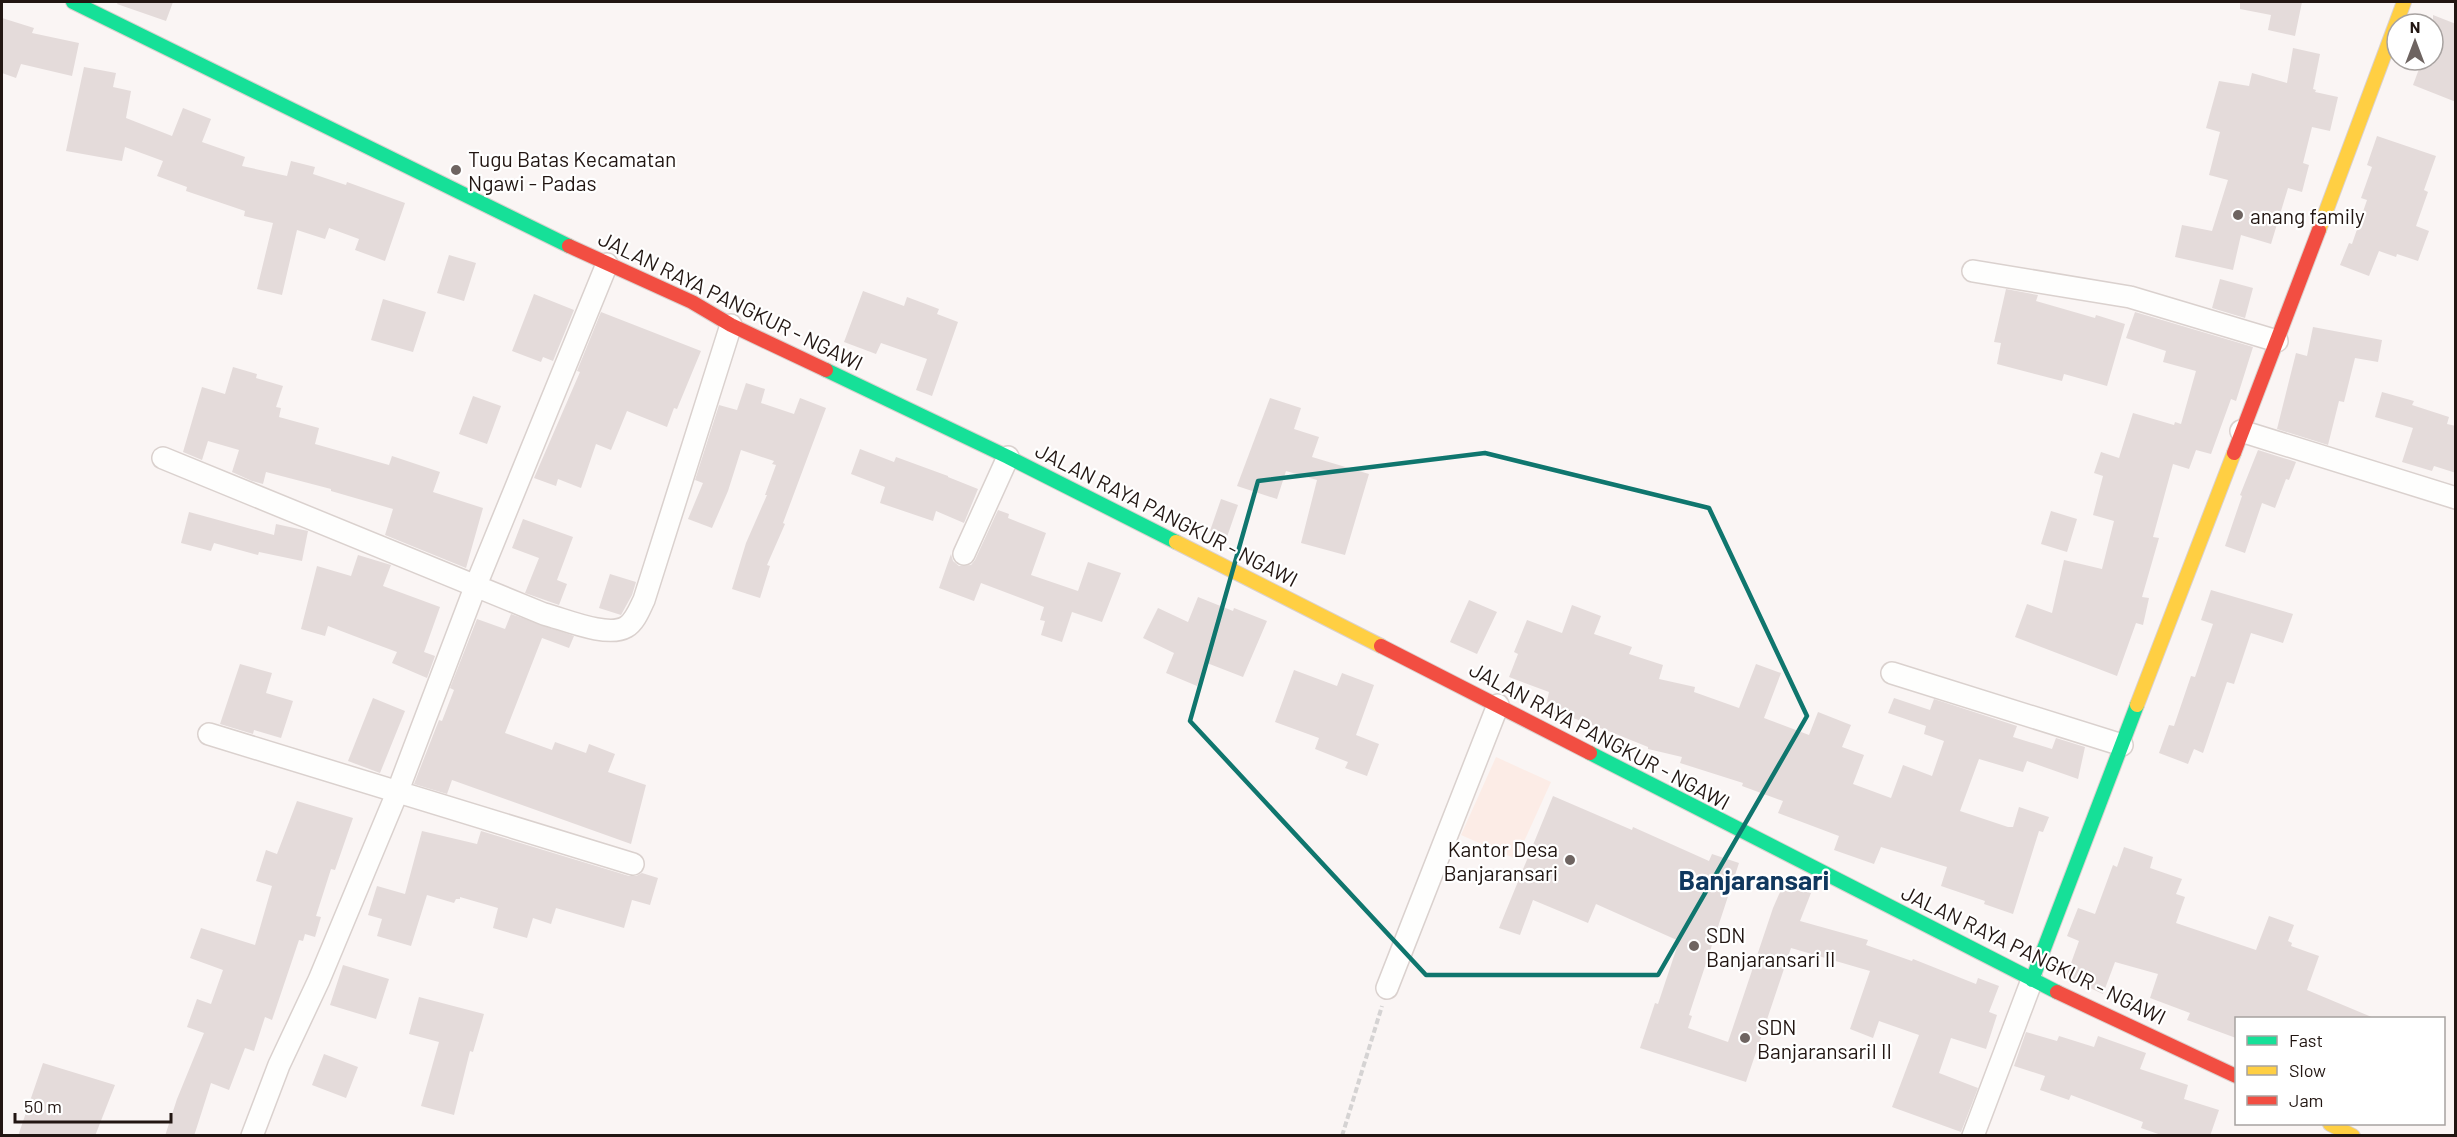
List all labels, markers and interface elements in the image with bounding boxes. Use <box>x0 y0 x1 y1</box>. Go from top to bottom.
north arrow <box>2385 12 2445 72</box>
text: N <box>2410 17 2420 36</box>
place label: Tugu Batas Kecamatan Ngawi - Padas <box>468 146 676 195</box>
marker: Tugu Batas Kecamatan Ngawi - Padas <box>449 163 463 177</box>
place label: anang family <box>2250 203 2365 228</box>
marker: anang family <box>2231 208 2245 222</box>
street label: JALAN RAYA PANGKUR - NGAWI <box>595 225 867 375</box>
street label: JALAN RAYA PANGKUR - NGAWI <box>1032 437 1302 591</box>
street label: JALAN RAYA PANGKUR - NGAWI <box>1466 656 1734 814</box>
place label: Kantor Desa Banjaransari <box>1444 836 1558 885</box>
marker: Kantor Desa Banjaransari <box>1563 853 1577 867</box>
district label: Banjaransari <box>1678 863 1830 895</box>
street label: JALAN RAYA PANGKUR - NGAWI <box>1898 879 2170 1029</box>
place label: SDN Banjaransari II <box>1706 922 1836 971</box>
marker: SDN Banjaransari II <box>1687 939 1701 953</box>
place label: SDN BanjaransariI II <box>1757 1014 1892 1063</box>
legend <box>2235 1017 2445 1125</box>
text: Fast <box>2289 1029 2323 1051</box>
marker: SDN BanjaransariI II <box>1738 1031 1752 1045</box>
text: Slow <box>2289 1059 2326 1081</box>
scale bar <box>15 1086 171 1124</box>
text: Jam <box>2289 1089 2323 1111</box>
text: 50 m <box>24 1095 62 1117</box>

